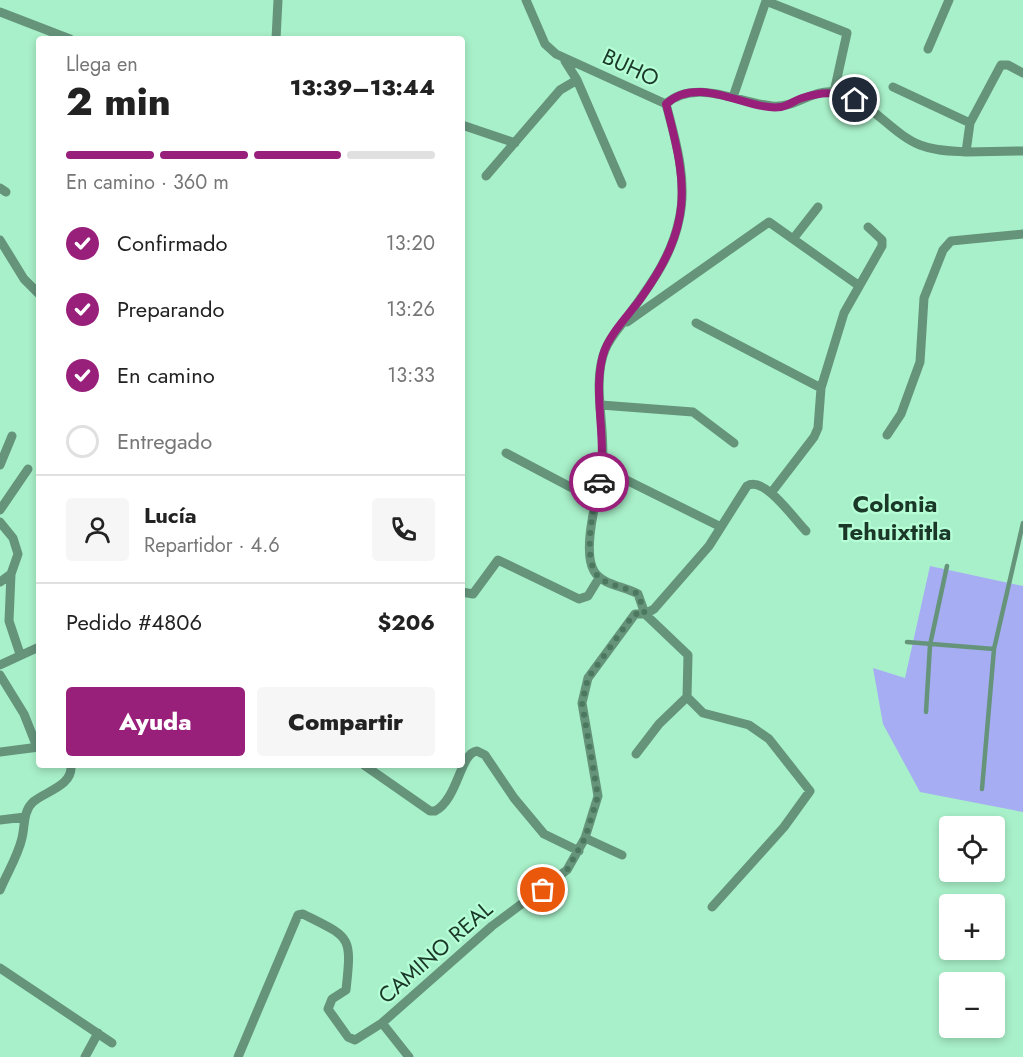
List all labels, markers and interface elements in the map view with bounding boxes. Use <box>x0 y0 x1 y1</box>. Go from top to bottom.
street label: BUHO <box>597 40 665 94</box>
text: Llega en <box>66 50 138 79</box>
text: 13:39–13:44 <box>290 71 435 103</box>
text: 2 min <box>66 73 171 130</box>
pin <box>829 74 880 125</box>
icon: home <box>838 83 871 116</box>
text: En camino · 360 m <box>66 168 229 197</box>
icon: check <box>66 227 99 260</box>
text: Confirmado <box>117 227 227 259</box>
text: 13:20 <box>386 229 435 258</box>
icon: check <box>66 293 99 326</box>
text: Preparando <box>117 293 225 325</box>
text: 13:26 <box>386 295 435 324</box>
icon: check <box>66 359 99 392</box>
text: En camino <box>117 359 215 391</box>
text: 13:33 <box>387 361 435 390</box>
text: Entregado <box>117 425 212 457</box>
courier <box>569 452 629 512</box>
icon: car <box>583 466 616 499</box>
district label: Colonia Tehuixtitla <box>839 486 951 549</box>
button: person <box>66 498 129 561</box>
button: phone <box>372 498 435 561</box>
text: Lucía <box>144 499 197 531</box>
text: Repartidor · 4.6 <box>144 531 280 560</box>
text: Pedido #4806 <box>66 606 202 638</box>
text: $206 <box>378 606 435 638</box>
button: Ayuda <box>66 687 245 756</box>
button: Compartir <box>257 687 435 756</box>
map controls <box>939 816 1005 1038</box>
button: locate <box>939 816 1005 882</box>
pin <box>517 864 568 915</box>
icon: bag <box>526 873 559 906</box>
street label: CAMINO REAL <box>371 893 499 1011</box>
button: + <box>939 894 1005 960</box>
button: − <box>939 972 1005 1038</box>

